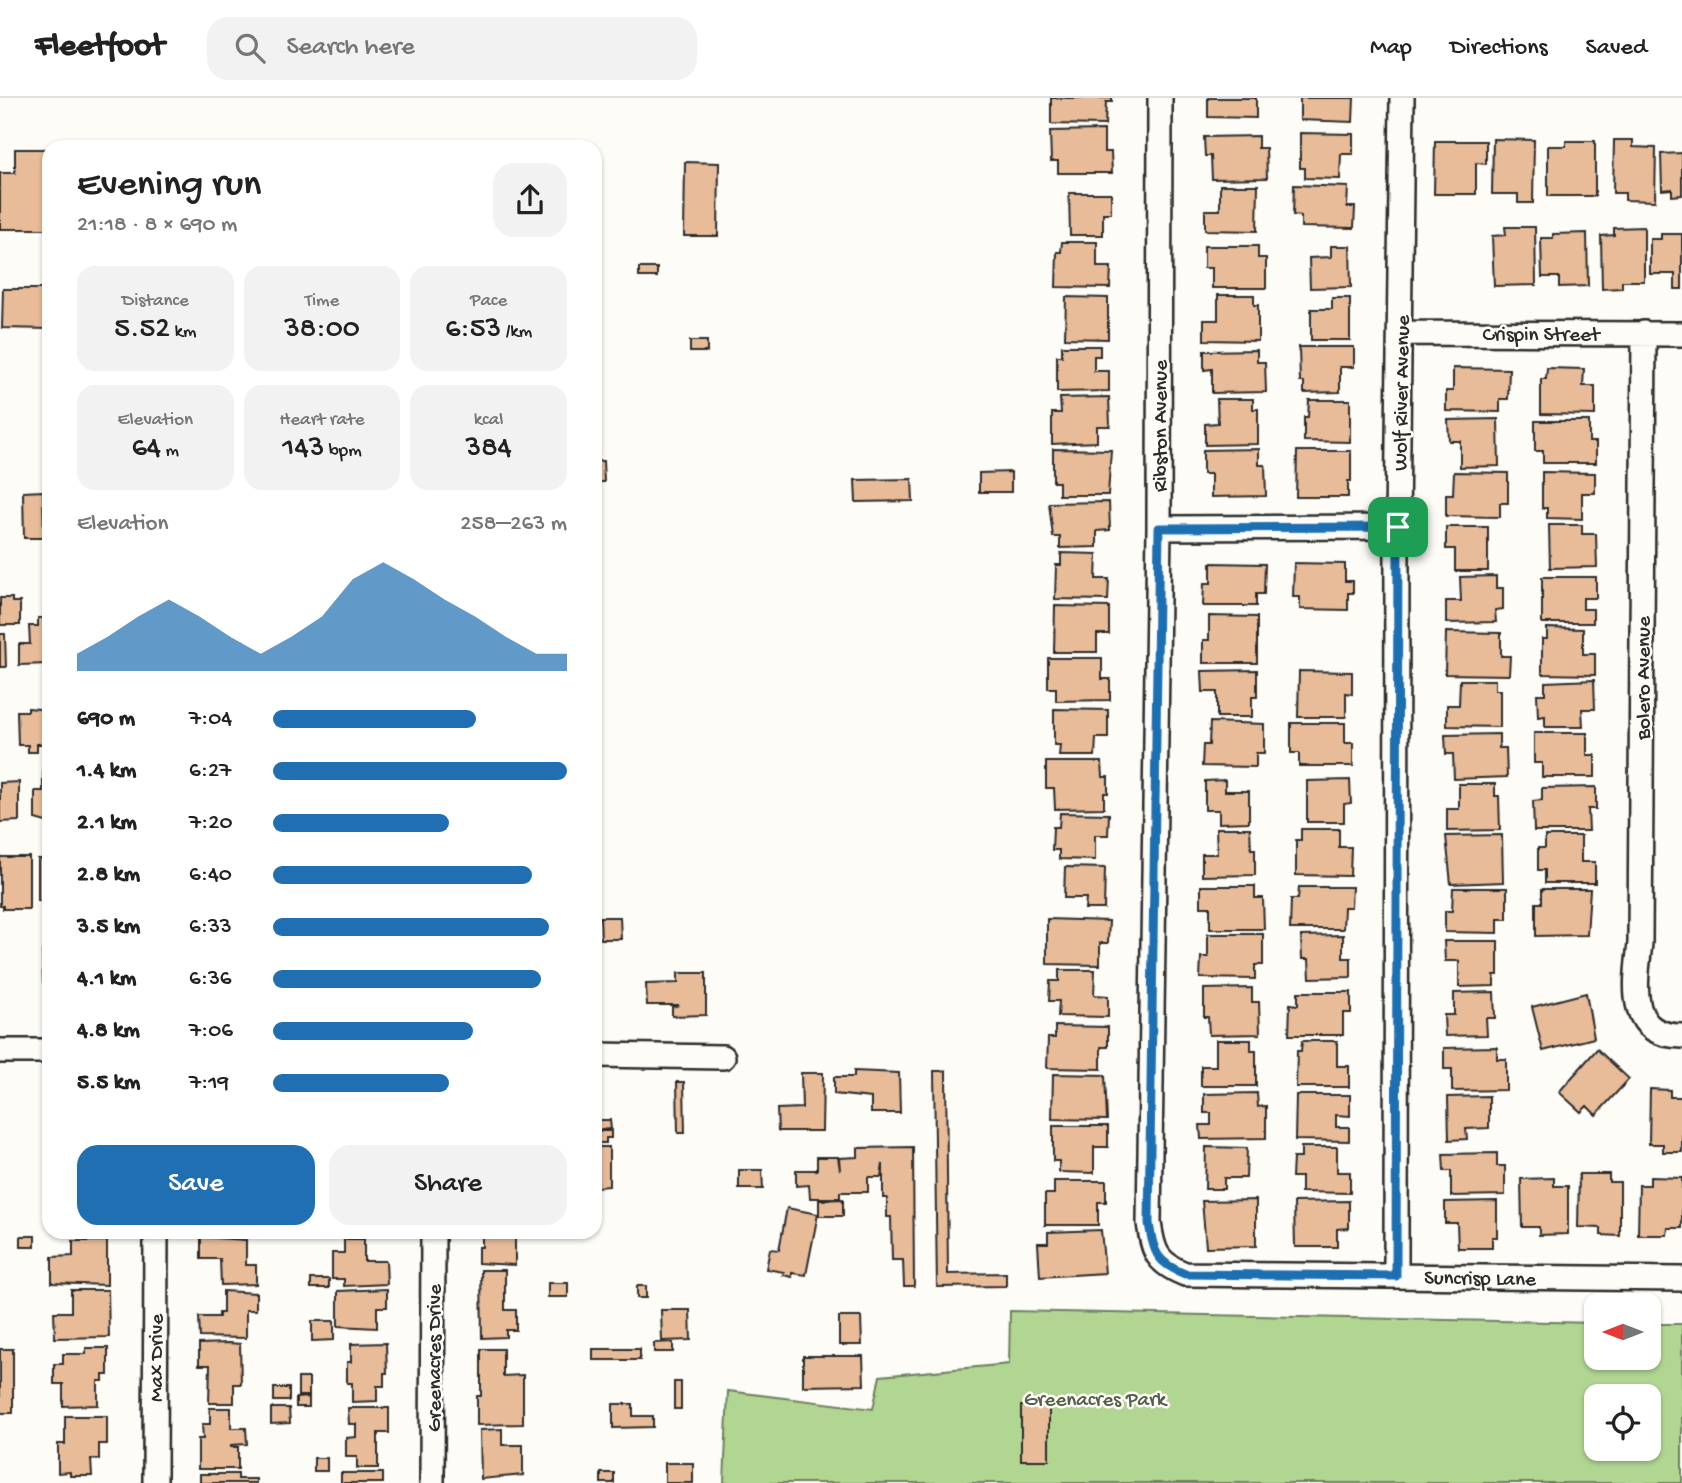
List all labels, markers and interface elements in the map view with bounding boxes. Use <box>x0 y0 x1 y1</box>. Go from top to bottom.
search box <box>207 17 697 80</box>
text: Fleetfoot <box>35 29 165 67</box>
icon: search <box>231 29 269 67</box>
text: Search here <box>287 33 415 64</box>
text: Map <box>1370 34 1412 63</box>
text: Directions <box>1450 34 1548 63</box>
text: Saved <box>1586 34 1647 63</box>
button: share <box>493 163 567 237</box>
text: Evening run <box>77 164 261 208</box>
text: 21:18 · 8 × 690 m <box>77 212 237 239</box>
text: Distance <box>122 290 189 313</box>
text: Time <box>305 290 339 313</box>
text: Pace <box>470 290 507 313</box>
text: 5.52 <box>114 313 170 348</box>
text: 38:00 <box>284 313 360 348</box>
text: 6:53 <box>445 313 501 348</box>
street label: Wolf River Avenue <box>1390 314 1417 471</box>
text: km <box>170 321 196 344</box>
text: /km <box>501 321 532 344</box>
street label: Crispin Street <box>1483 324 1602 349</box>
street label: Ribston Avenue <box>1150 359 1175 492</box>
text: Elevation <box>118 409 193 432</box>
text: Heart rate <box>279 409 365 432</box>
text: kcal <box>474 409 504 432</box>
text: 64 <box>132 432 161 467</box>
text: 143 <box>282 432 324 467</box>
text: 384 <box>466 432 512 467</box>
text: m <box>161 440 179 463</box>
text: bpm <box>324 440 362 463</box>
pin <box>1368 497 1428 557</box>
icon: arrive <box>1379 508 1417 546</box>
text: Elevation <box>77 511 168 538</box>
text: 258–263 m <box>460 511 567 538</box>
street label: Bolero Avenue <box>1633 615 1658 741</box>
text: 690 m <box>77 706 135 733</box>
text: 7:04 <box>189 706 232 733</box>
text: 1.4 km <box>77 758 136 785</box>
text: 6:27 <box>189 758 231 785</box>
text: 2.1 km <box>77 810 137 837</box>
text: 7:20 <box>189 810 233 837</box>
text: 2.8 km <box>77 862 140 889</box>
text: 6:40 <box>189 862 232 889</box>
text: 3.5 km <box>77 914 140 941</box>
text: 6:33 <box>189 914 232 941</box>
text: 4.1 km <box>77 966 136 993</box>
text: 6:36 <box>189 966 231 993</box>
text: 4.8 km <box>77 1018 140 1045</box>
text: 7:06 <box>189 1018 233 1045</box>
text: 5.5 km <box>77 1070 140 1097</box>
text: 7:19 <box>189 1070 229 1097</box>
button: Save <box>77 1145 315 1225</box>
button: Share <box>329 1145 567 1225</box>
street label: Suncrisp Lane <box>1424 1267 1537 1294</box>
street label: Greenacres Drive <box>424 1283 449 1432</box>
north arrow <box>1584 1293 1661 1370</box>
map controls <box>1584 1293 1661 1461</box>
street label: Max Drive <box>146 1313 171 1402</box>
button: locate <box>1584 1384 1661 1461</box>
park label: Greenacres Park <box>1024 1389 1169 1414</box>

